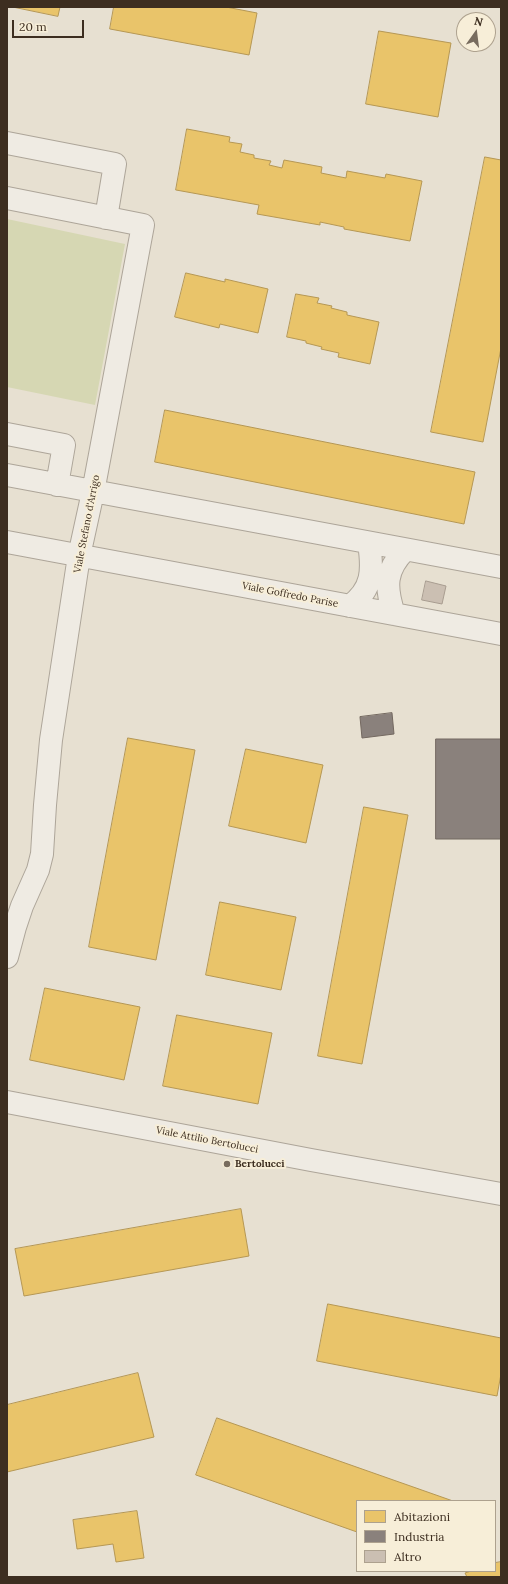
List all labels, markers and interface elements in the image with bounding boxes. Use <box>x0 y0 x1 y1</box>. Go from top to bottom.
scale bar <box>14 12 86 38</box>
north arrow <box>456 12 496 52</box>
text: N <box>473 14 484 29</box>
text: 20 m <box>19 19 47 34</box>
street label: Viale Stefano d'Arrigo <box>72 474 102 574</box>
street label: Viale Goffredo Parise <box>241 580 339 610</box>
street label: Viale Attilio Bertolucci <box>155 1124 259 1156</box>
place label: Bertolucci <box>235 1158 284 1170</box>
marker: Bertolucci <box>222 1159 232 1169</box>
legend <box>356 1500 496 1572</box>
text: Abitazioni <box>394 1509 450 1524</box>
text: Industria <box>394 1529 445 1544</box>
text: Altro <box>394 1549 422 1564</box>

